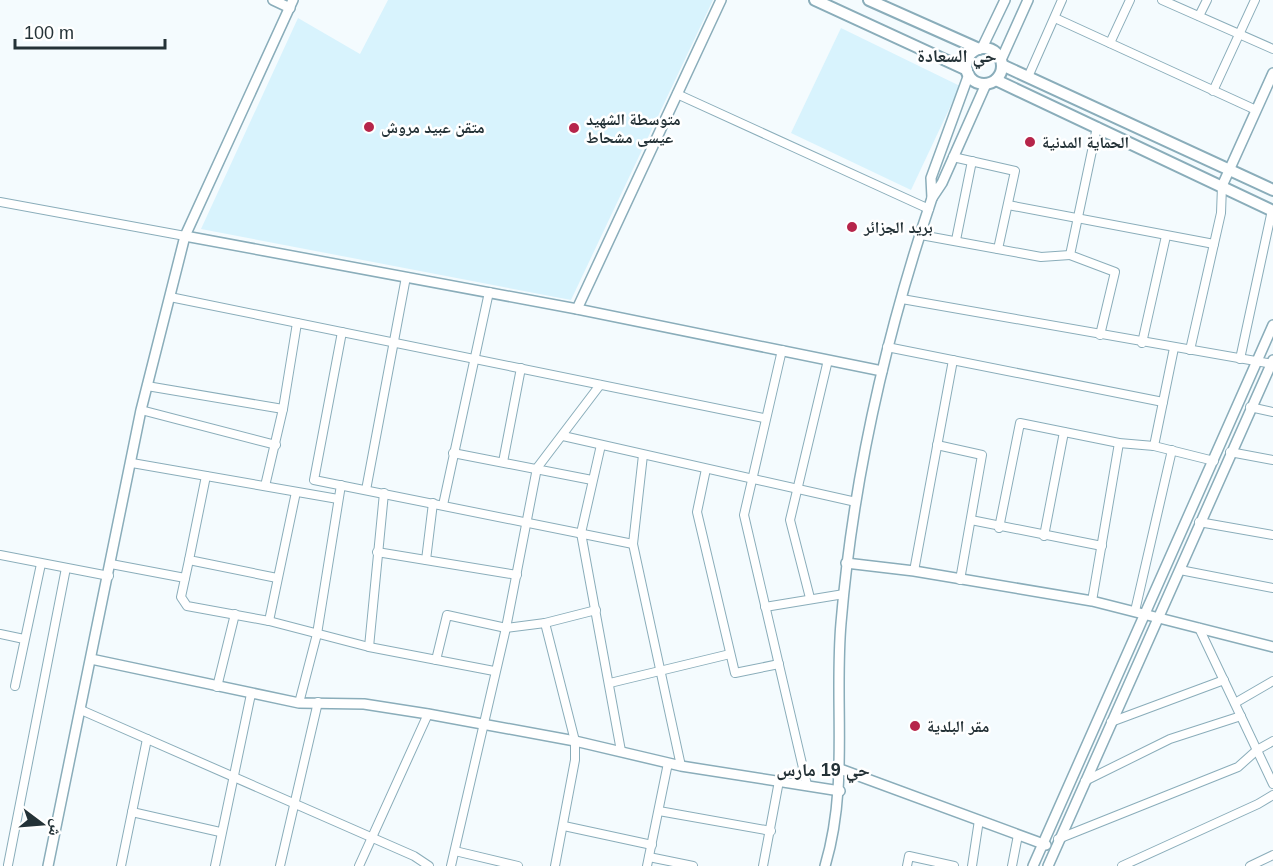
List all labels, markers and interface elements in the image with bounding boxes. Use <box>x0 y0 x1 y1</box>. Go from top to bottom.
scale bar <box>15 12 165 50</box>
text: 100 m <box>24 23 74 43</box>
district label: حي السعادة <box>917 46 997 70</box>
place label: متوسطة الشهيد عيسى مشحاط <box>586 111 681 147</box>
place label: متقن عبيد مروش <box>381 119 485 137</box>
marker: متقن عبيد مروش <box>362 120 376 134</box>
marker: متوسطة الشهيد عيسى مشحاط <box>567 121 581 135</box>
place label: الحماية المدنية <box>1042 134 1129 151</box>
marker: الحماية المدنية <box>1023 135 1037 149</box>
place label: بريد الجزائر <box>863 219 933 236</box>
marker: بريد الجزائر <box>845 220 859 234</box>
place label: مقر البلدية <box>927 718 989 735</box>
marker: مقر البلدية <box>908 719 922 733</box>
district label: حي 19 مارس <box>776 760 870 784</box>
north arrow <box>12 794 72 854</box>
text: ش <box>44 817 66 839</box>

